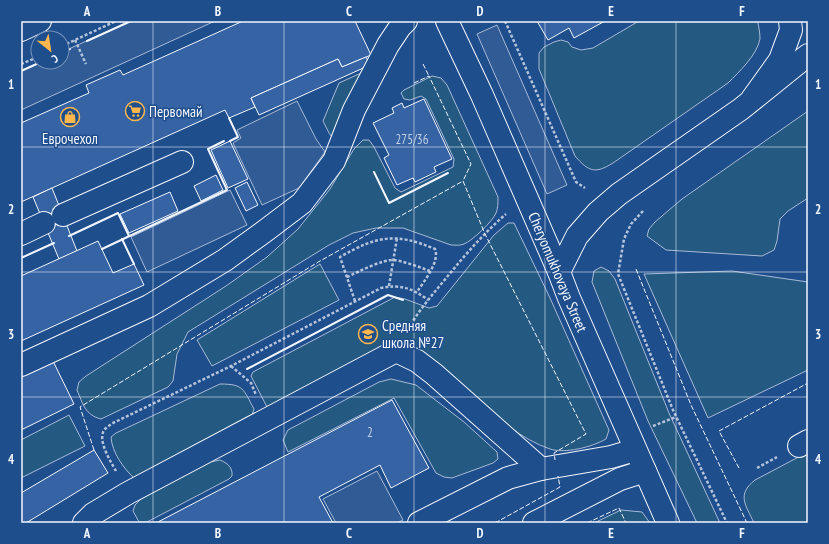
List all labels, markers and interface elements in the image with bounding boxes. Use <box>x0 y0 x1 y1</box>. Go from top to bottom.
text: A <box>83 3 91 20</box>
text: B <box>215 3 221 20</box>
text: C <box>346 3 352 20</box>
text: D <box>477 3 484 20</box>
text: E <box>608 3 614 20</box>
text: F <box>739 3 745 20</box>
north arrow <box>30 30 70 70</box>
text: С <box>49 51 61 66</box>
text: 1 <box>8 76 14 93</box>
text: 1 <box>815 76 821 93</box>
supermarket icon: Первомай <box>124 100 146 122</box>
place label: Первомай <box>149 102 203 121</box>
shop icon: Еврочехол <box>59 106 81 128</box>
place label: Еврочехол <box>42 129 98 148</box>
house number: 275/36 <box>395 131 429 148</box>
text: 2 <box>8 201 14 218</box>
text: 2 <box>815 201 821 218</box>
street label: Cheryomukhovaya Street <box>524 209 592 335</box>
place label: Средняя школа №27 <box>382 316 444 352</box>
school or university icon: Средняя школа №27 <box>357 323 379 345</box>
text: 3 <box>8 326 14 343</box>
text: 3 <box>815 326 821 343</box>
house number: 2 <box>367 424 373 441</box>
text: 4 <box>8 451 15 468</box>
text: 4 <box>815 451 822 468</box>
text: A <box>83 525 91 542</box>
text: B <box>215 525 221 542</box>
text: C <box>346 525 352 542</box>
text: D <box>477 525 484 542</box>
text: E <box>608 525 614 542</box>
text: F <box>739 525 745 542</box>

